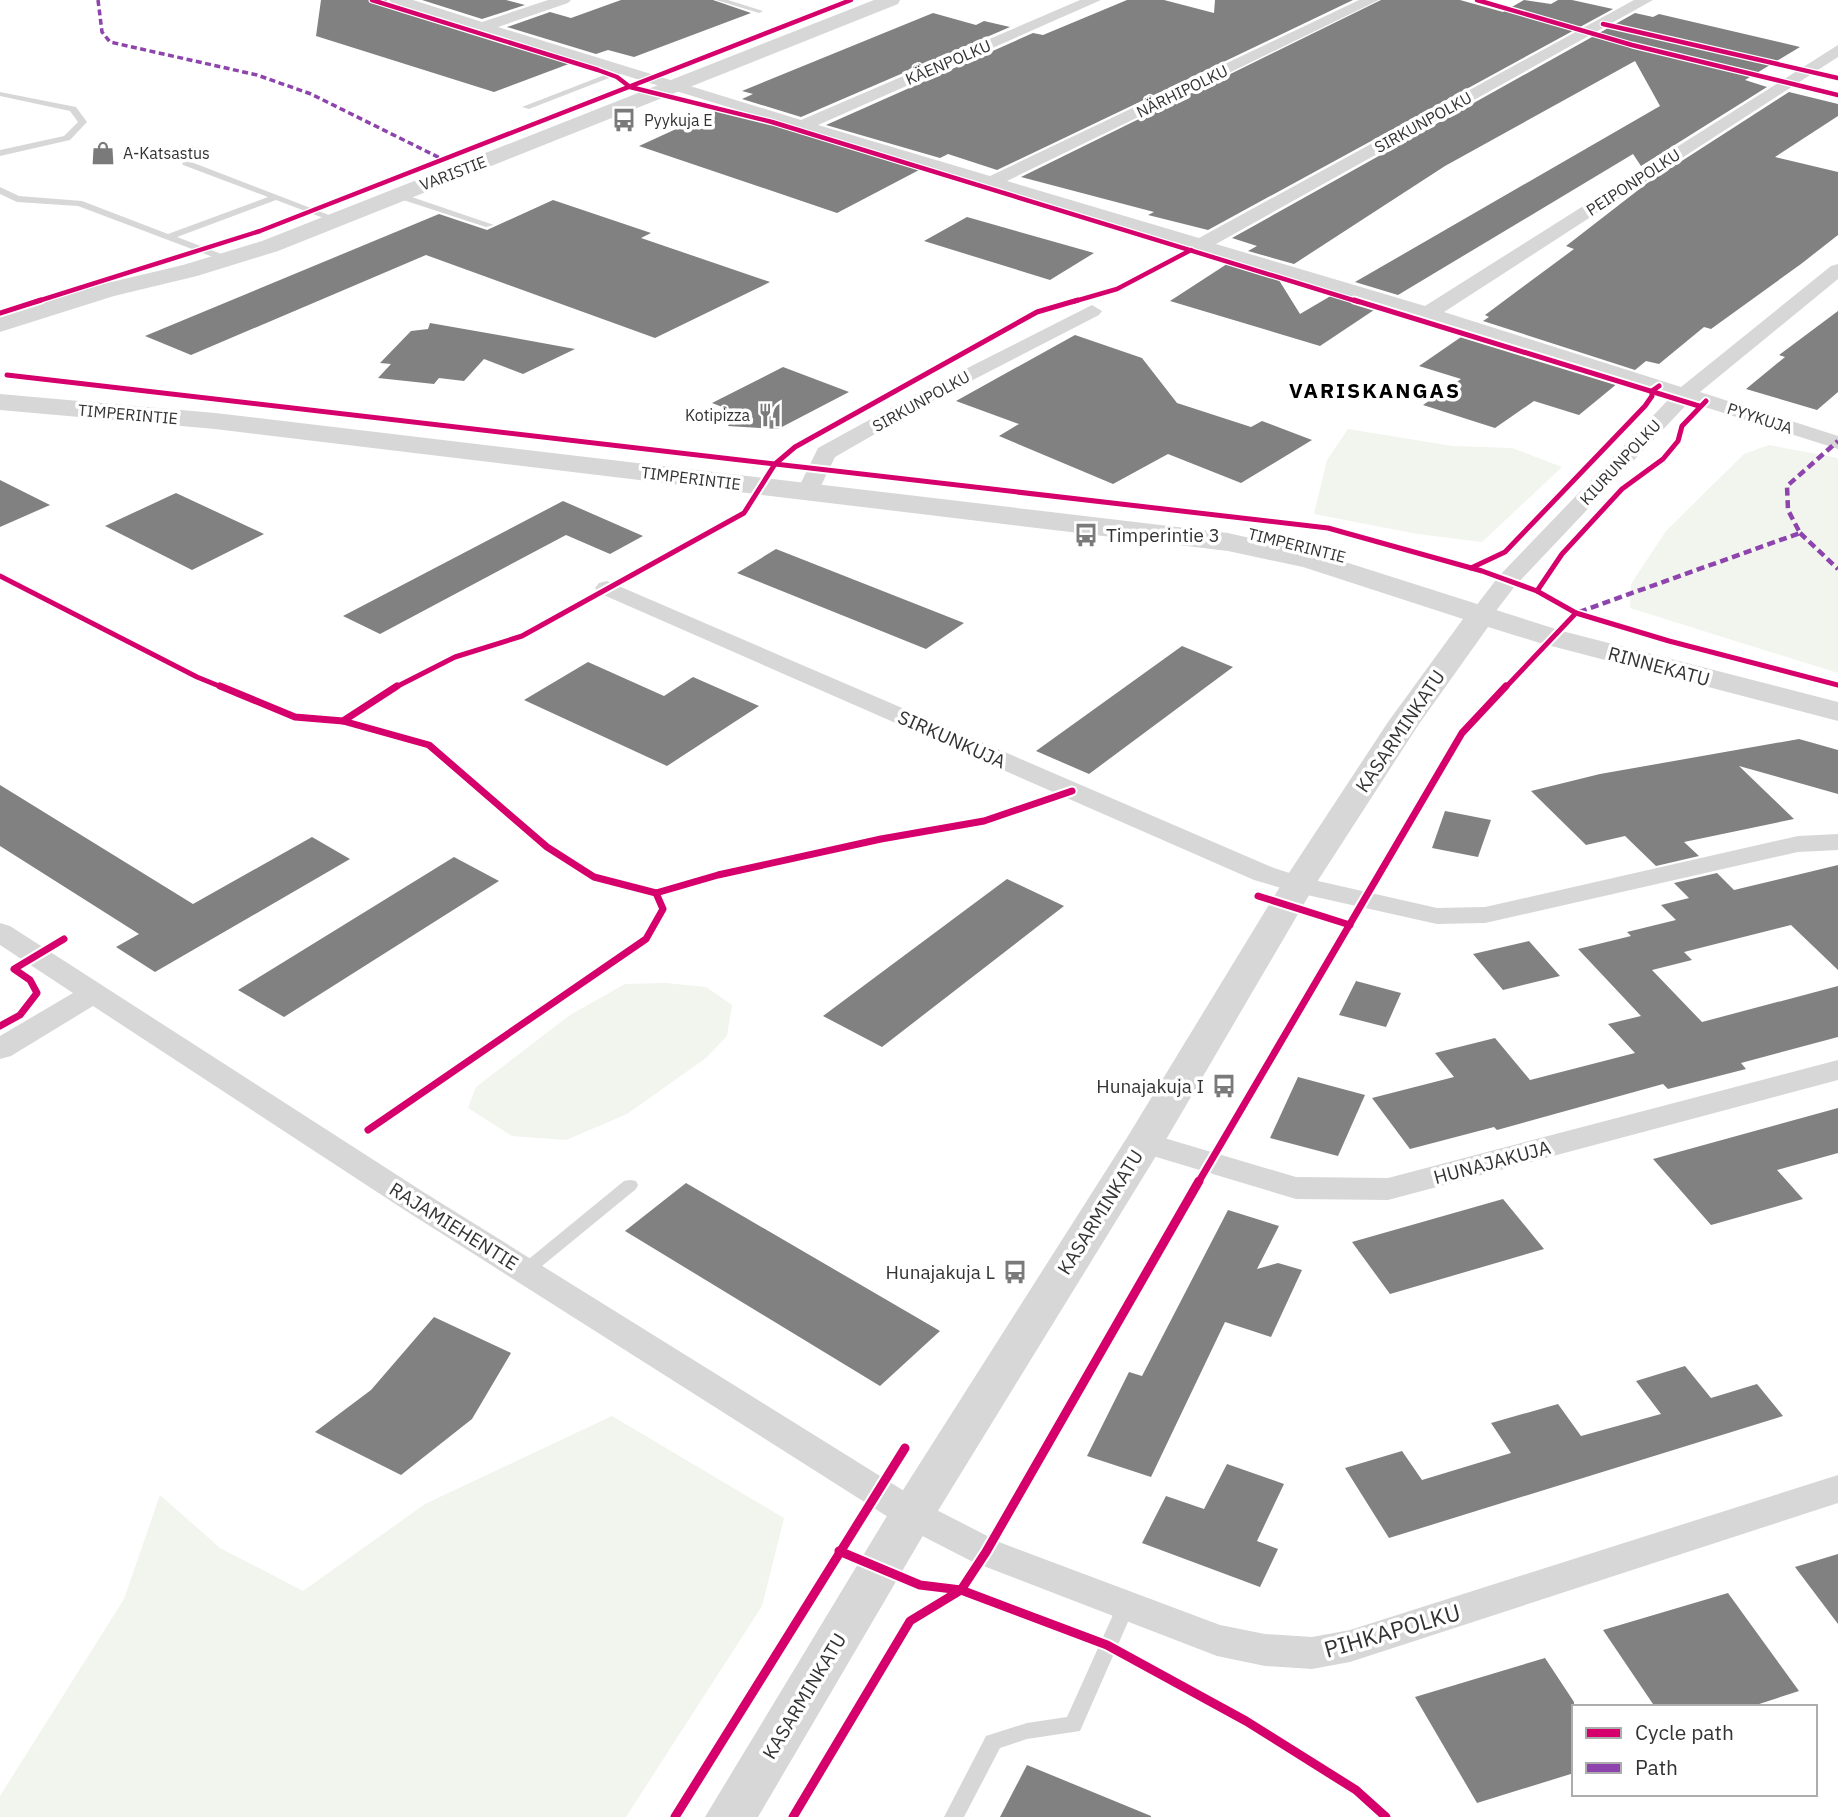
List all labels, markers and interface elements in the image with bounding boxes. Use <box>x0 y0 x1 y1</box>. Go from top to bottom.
street label: KÄENPOLKU <box>902 35 994 89</box>
street label: NÄRHIPOLKU <box>1133 60 1231 122</box>
street label: SIRKUNPOLKU <box>1371 87 1475 157</box>
bus stop icon: Pyykuja E <box>610 106 638 134</box>
place label: Pyykuja E <box>644 110 713 130</box>
shop icon: A-Katsastus <box>89 139 117 167</box>
place label: A-Katsastus <box>123 143 210 163</box>
street label: PEIPONPOLKU <box>1582 144 1684 220</box>
street label: VARISTIE <box>417 151 489 195</box>
street label: SIRKUNPOLKU <box>869 366 973 436</box>
district label: VARISKANGAS <box>1289 376 1461 404</box>
street label: PYYKUJA <box>1725 398 1795 438</box>
street label: TIMPERINTIE <box>77 400 179 428</box>
restaurant icon: Kotipizza <box>756 401 784 429</box>
place label: Kotipizza <box>685 405 750 425</box>
street label: KIURUNPOLKU <box>1575 415 1665 509</box>
street label: TIMPERINTIE <box>640 462 742 494</box>
bus stop icon: Timperintie 3 <box>1072 521 1100 549</box>
place label: Timperintie 3 <box>1106 523 1220 547</box>
street label: TIMPERINTIE <box>1246 523 1348 567</box>
street label: RINNEKATU <box>1605 641 1713 691</box>
street label: KASARMINKATU <box>1350 665 1450 797</box>
street label: SIRKUNKUJA <box>894 705 1010 773</box>
bus stop icon: Hunajakuja I <box>1210 1072 1238 1100</box>
place label: Hunajakuja I <box>1096 1074 1204 1098</box>
street label: HUNAJAKUJA <box>1431 1135 1553 1189</box>
street label: KASARMINKATU <box>1052 1145 1148 1279</box>
street label: RAJAMIEHENTIE <box>385 1177 523 1275</box>
bus stop icon: Hunajakuja L <box>1001 1258 1029 1286</box>
place label: Hunajakuja L <box>885 1260 995 1284</box>
street label: PIHKAPOLKU <box>1320 1596 1464 1664</box>
street label: KASARMINKATU <box>757 1629 851 1763</box>
legend <box>1572 1705 1817 1796</box>
text: Cycle path <box>1635 1718 1734 1746</box>
text: Path <box>1635 1753 1678 1781</box>

